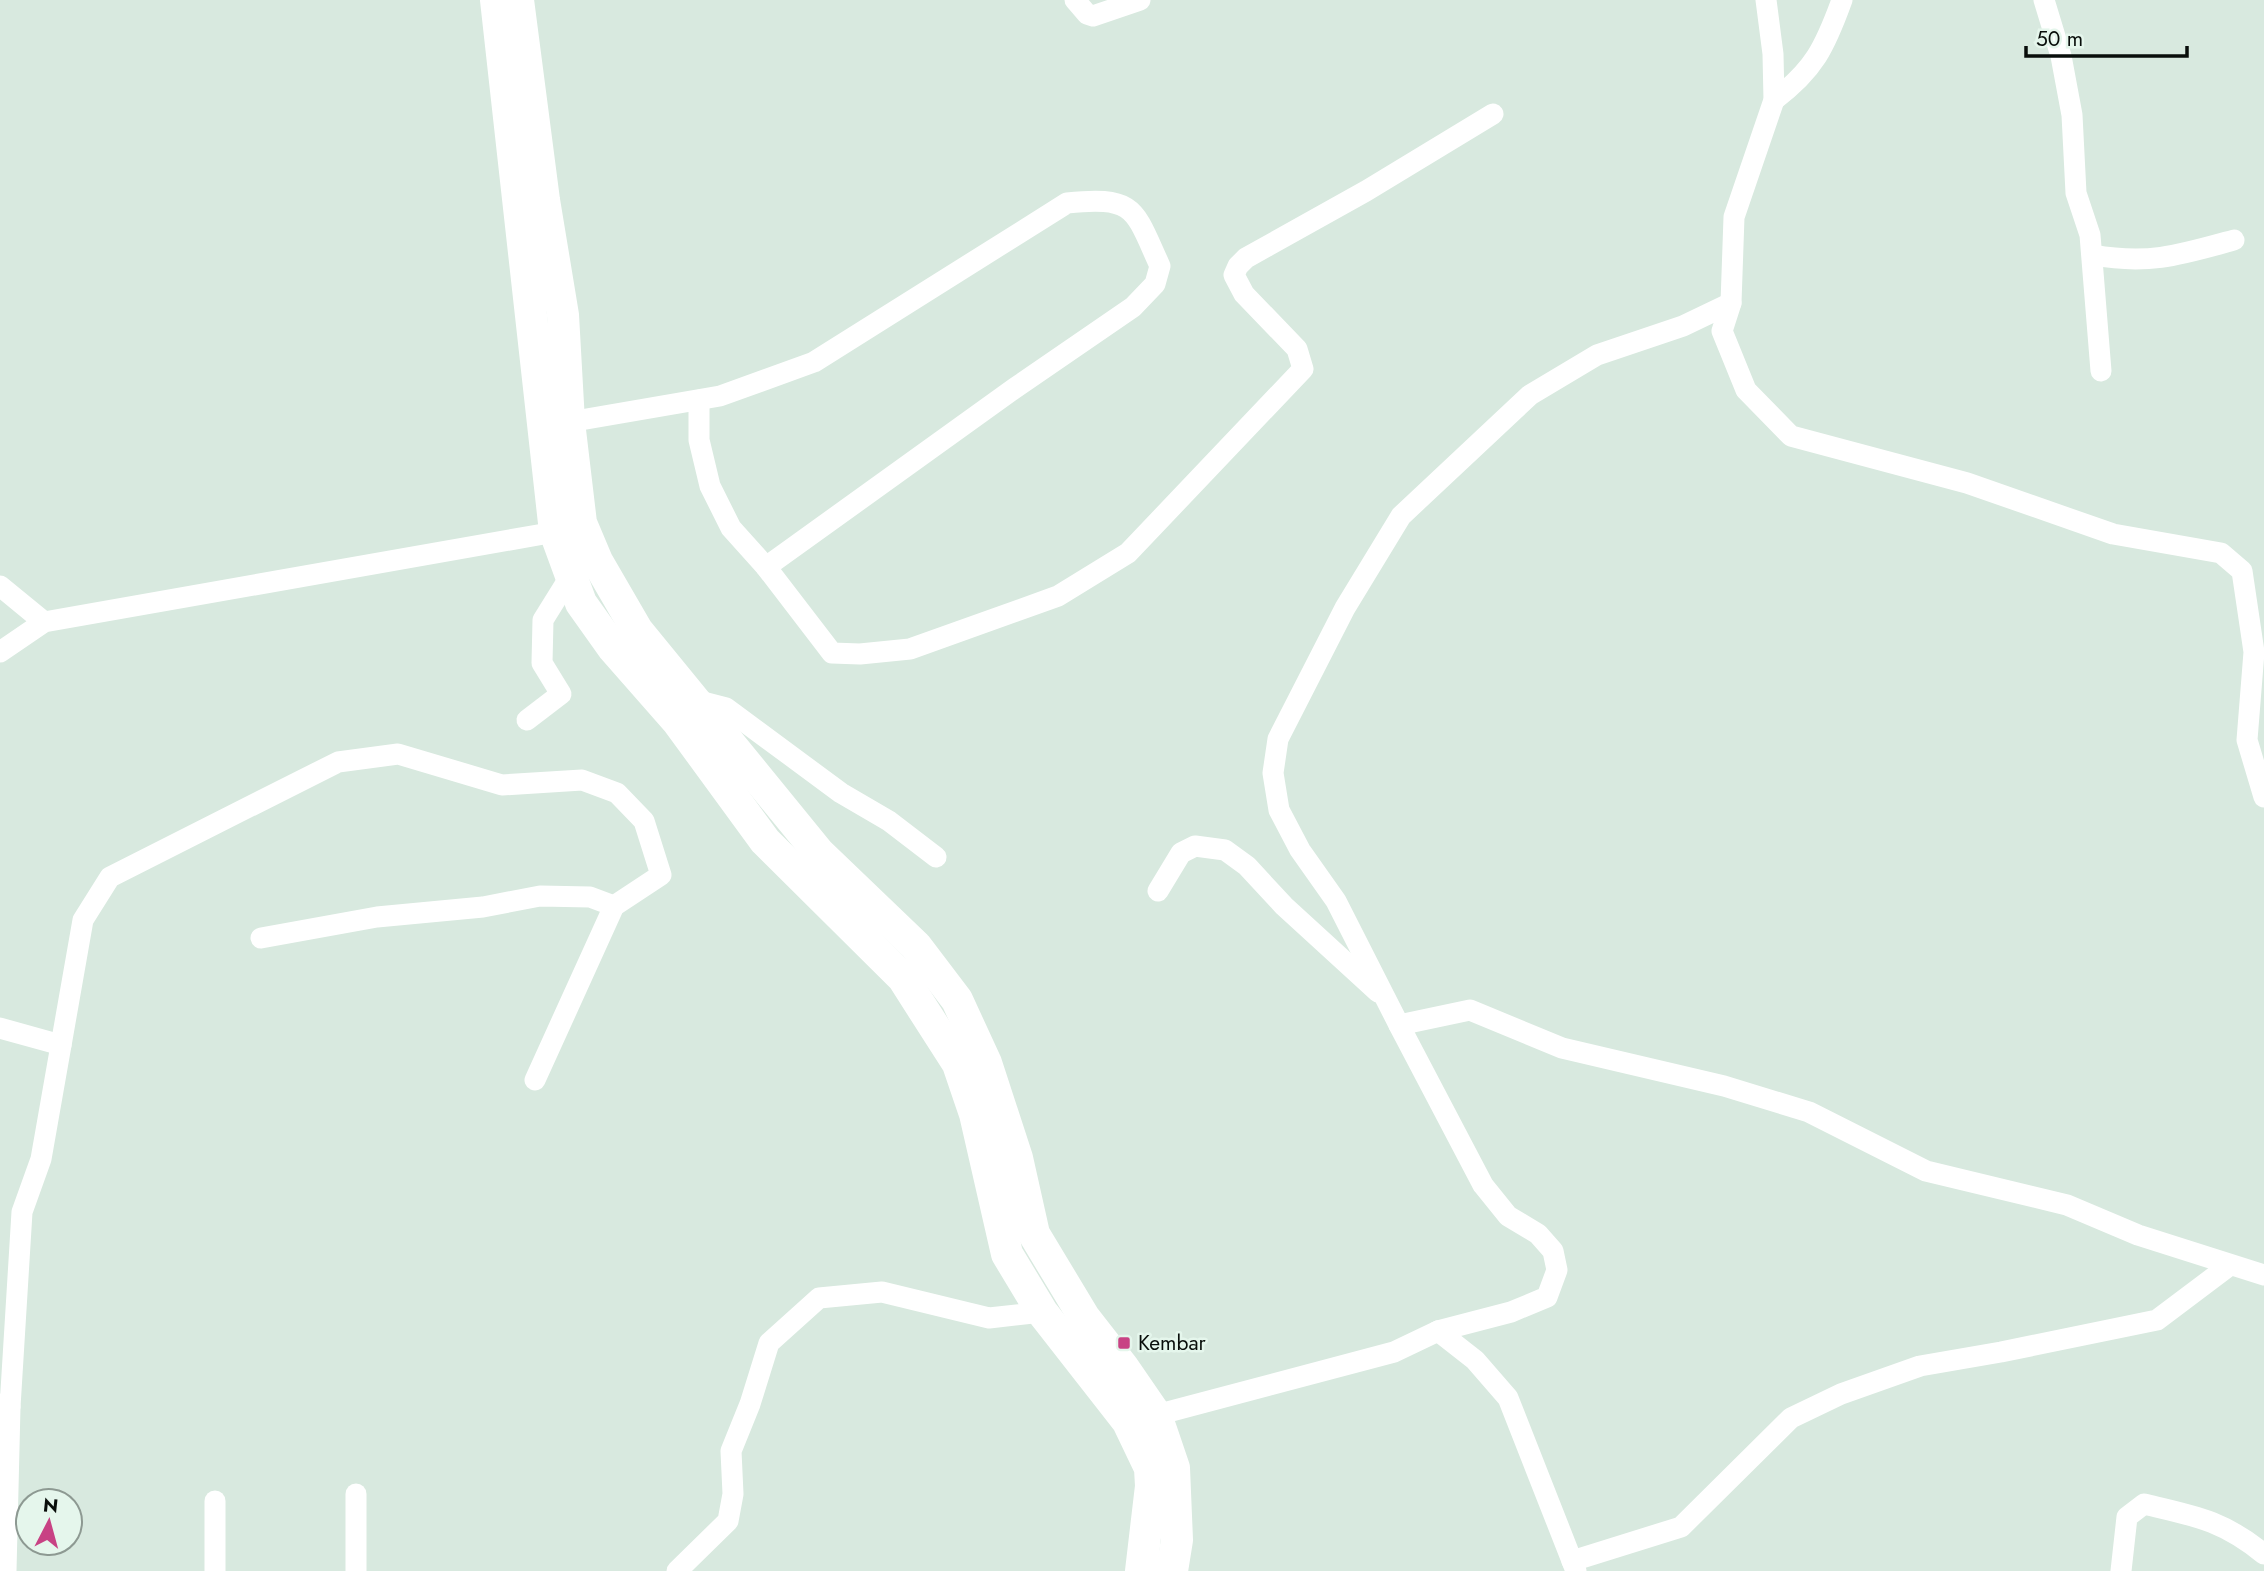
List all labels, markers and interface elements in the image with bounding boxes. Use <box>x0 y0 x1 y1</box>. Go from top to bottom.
scale bar <box>2026 14 2187 58</box>
text: 50 m <box>2036 24 2083 54</box>
place label: Kembar <box>1138 1328 1207 1358</box>
marker: Kembar <box>1116 1335 1132 1351</box>
north arrow <box>14 1487 84 1557</box>
text: N <box>42 1491 60 1520</box>

